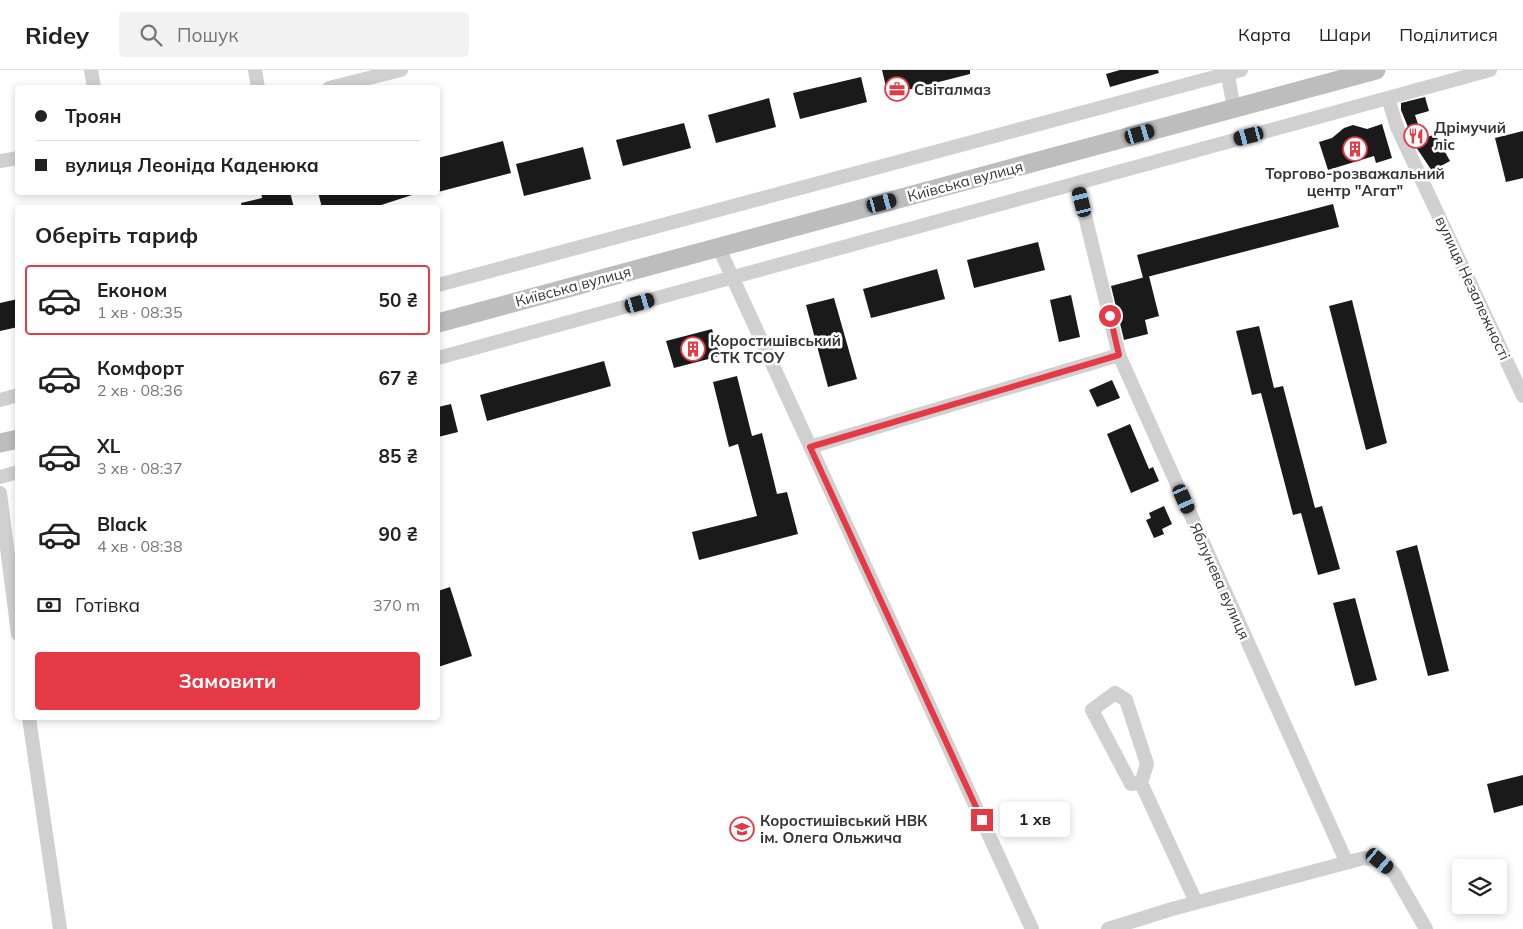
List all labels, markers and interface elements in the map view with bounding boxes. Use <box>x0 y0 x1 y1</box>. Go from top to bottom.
search box <box>119 12 469 57</box>
text: Ridey <box>25 20 89 50</box>
icon: search <box>137 21 165 49</box>
text: Пошук <box>177 23 239 47</box>
text: Карта <box>1238 23 1291 46</box>
text: Шари <box>1319 23 1371 46</box>
text: Поділитися <box>1399 23 1498 46</box>
office icon: Світалмаз <box>884 76 910 102</box>
place label: Світалмаз <box>914 80 991 99</box>
text: Троян <box>65 104 121 128</box>
place label: Дрімучий ліс <box>1434 118 1506 154</box>
car <box>1123 123 1156 145</box>
restaurant icon: Дрімучий ліс <box>1403 123 1429 149</box>
car <box>1232 125 1265 147</box>
building icon: Торгово-розважальний центр "Агат" <box>1342 136 1368 162</box>
text: вулиця Леоніда Каденюка <box>65 153 319 177</box>
street label: Київська вулиця <box>905 156 1025 206</box>
place label: Торгово-розважальний центр "Агат" <box>1265 164 1445 200</box>
car <box>1071 186 1092 218</box>
car <box>865 192 898 214</box>
street label: вулиця Незалежності <box>1431 213 1515 363</box>
text: Оберіть тариф <box>35 221 198 249</box>
street label: Київська вулиця <box>513 261 633 311</box>
icon: car <box>37 278 82 323</box>
text: Економ <box>97 278 167 302</box>
text: 50 ₴ <box>379 288 418 312</box>
car <box>623 292 656 314</box>
text: 1 хв · 08:35 <box>97 302 183 322</box>
route start <box>1099 305 1121 327</box>
place label: Коростишівський СТК ТСОУ <box>710 331 841 367</box>
building icon: Коростишівський СТК ТСОУ <box>680 336 706 362</box>
icon: car <box>37 356 82 401</box>
text: Комфорт <box>97 356 184 380</box>
text: 67 ₴ <box>379 366 418 390</box>
text: 2 хв · 08:36 <box>97 380 183 400</box>
icon: car <box>37 434 82 479</box>
text: XL <box>97 434 120 458</box>
text: 85 ₴ <box>379 444 418 468</box>
text: 3 хв · 08:37 <box>97 458 183 478</box>
car <box>1171 482 1196 516</box>
icon: car <box>37 512 82 557</box>
text: Black <box>97 512 147 536</box>
street label: Яблунева вулиця <box>1186 520 1254 642</box>
text: 90 ₴ <box>379 522 418 546</box>
text: 4 хв · 08:38 <box>97 536 183 556</box>
icon: cash <box>35 591 63 619</box>
text: Готівка <box>75 593 140 617</box>
text: 370 m <box>373 595 420 615</box>
button: Замовити <box>35 652 420 710</box>
callout: 1 хв <box>1000 802 1070 838</box>
route end <box>971 809 993 831</box>
text: 1 хв <box>1019 809 1051 829</box>
place label: Коростишівський НВК ім. Олега Ольжича <box>760 811 928 847</box>
school or university icon: Коростишівський НВК ім. Олега Ольжича <box>729 816 755 842</box>
car <box>1363 846 1396 876</box>
map controls <box>1452 859 1507 914</box>
button: layers <box>1452 859 1507 914</box>

